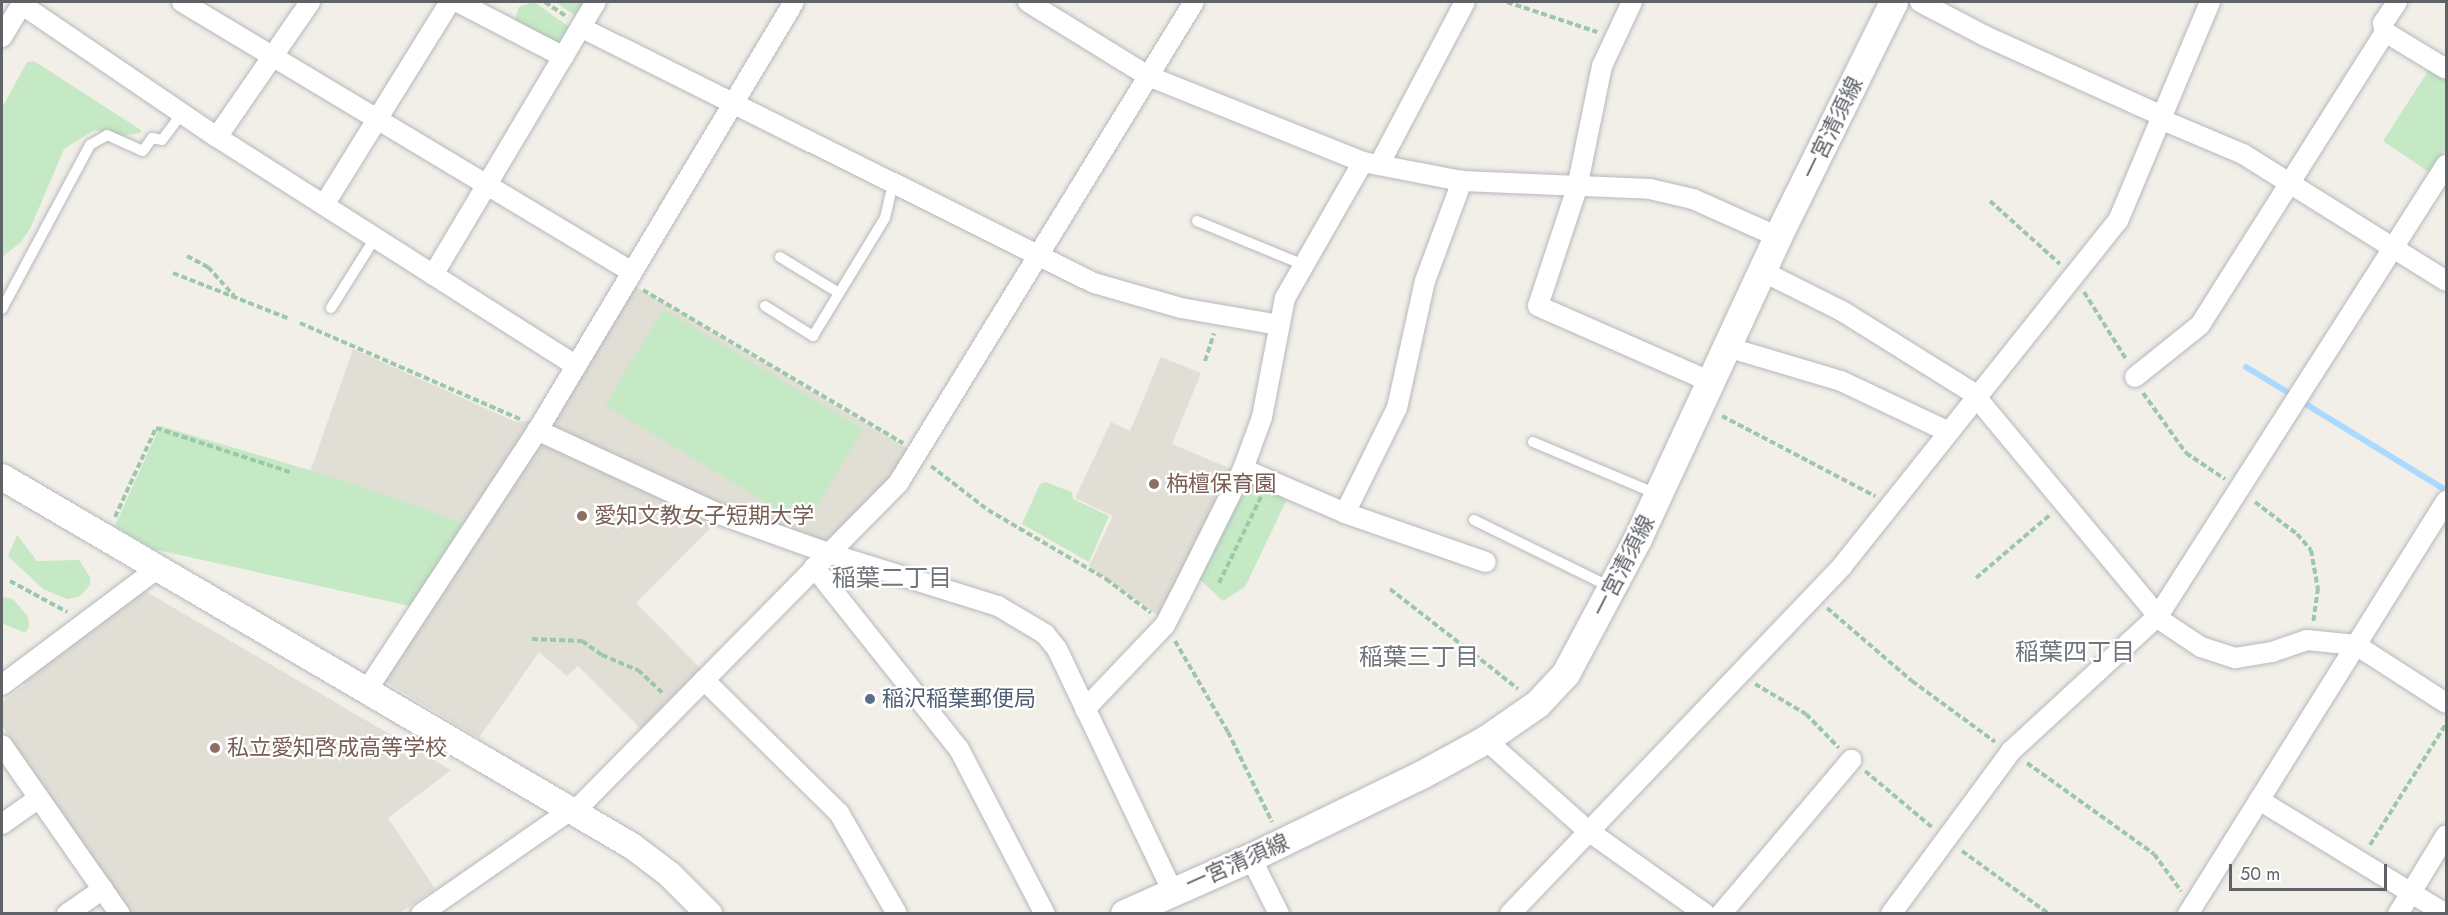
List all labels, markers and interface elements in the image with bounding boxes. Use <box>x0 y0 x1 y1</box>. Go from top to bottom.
street label: 一宮清須線 <box>1796 73 1868 183</box>
place label: 栴檀保育園 <box>1166 471 1276 497</box>
marker: 栴檀保育園 <box>1147 477 1161 491</box>
place label: 愛知文教女子短期大学 <box>594 503 814 529</box>
marker: 愛知文教女子短期大学 <box>575 509 589 523</box>
street label: 一宮清須線 <box>1586 511 1660 621</box>
district label: 稲葉二丁目 <box>832 564 952 592</box>
district label: 稲葉四丁目 <box>2015 638 2135 666</box>
district label: 稲葉三丁目 <box>1359 643 1479 671</box>
place label: 稲沢稲葉郵便局 <box>882 686 1036 712</box>
marker: 稲沢稲葉郵便局 <box>863 692 877 706</box>
place label: 私立愛知啓成高等学校 <box>227 735 447 761</box>
marker: 私立愛知啓成高等学校 <box>208 741 222 755</box>
street label: 一宮清須線 <box>1181 829 1293 897</box>
scale bar <box>2232 852 2390 890</box>
text: 50 m <box>2240 861 2280 887</box>

